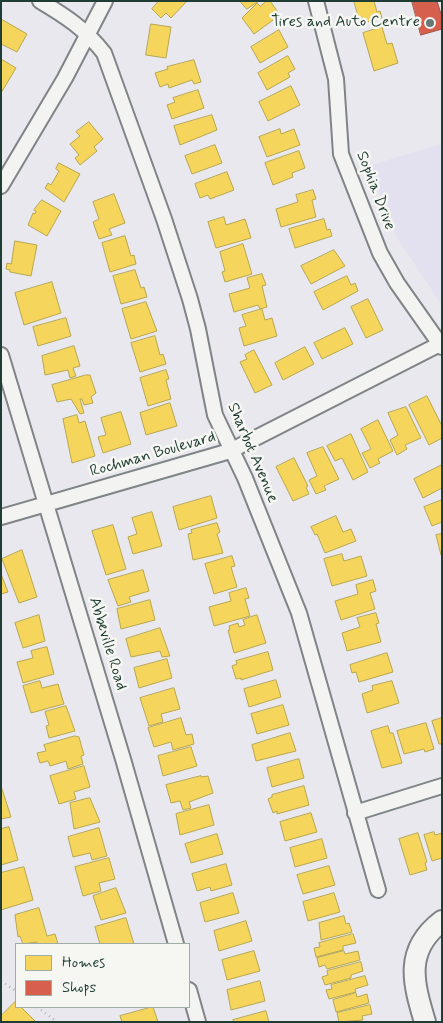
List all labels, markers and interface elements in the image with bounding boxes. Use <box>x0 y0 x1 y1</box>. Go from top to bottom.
place label: Tires and Auto Centre <box>271 13 420 33</box>
marker: Tires and Auto Centre <box>424 17 436 29</box>
street label: Sophia Drive <box>351 149 399 233</box>
street label: Sharbot Avenue <box>222 400 282 506</box>
street label: Rochman Boulevard <box>88 428 218 482</box>
street label: Abbeville Road <box>84 595 130 693</box>
legend <box>15 943 190 1008</box>
text: Homes <box>62 953 105 973</box>
text: Shops <box>62 978 96 998</box>

